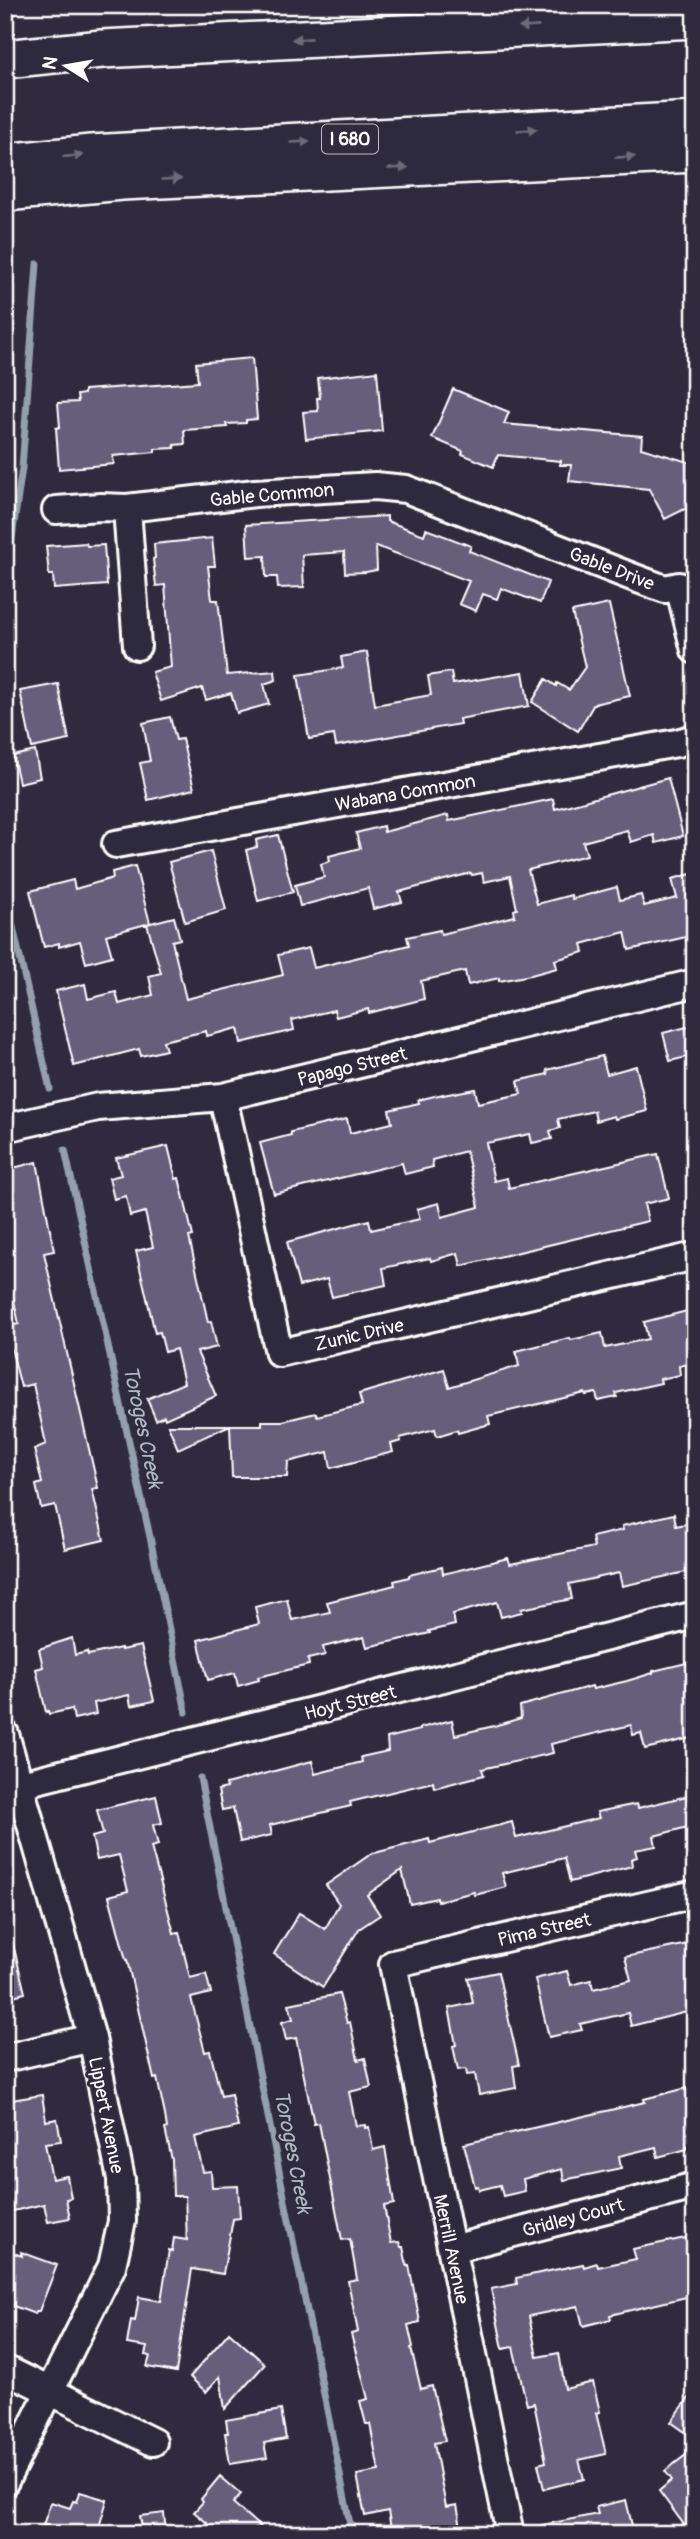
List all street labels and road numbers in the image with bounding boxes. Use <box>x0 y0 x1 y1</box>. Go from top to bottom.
road number: I 680 <box>322 124 378 154</box>
street label: Gable Common <box>209 478 335 512</box>
street label: Gable Drive <box>566 542 658 596</box>
street label: Wabana Common <box>333 769 477 817</box>
street label: Papago Street <box>295 1042 410 1092</box>
street label: Zunic Drive <box>312 1313 407 1357</box>
street label: Hoyt Street <box>302 1680 399 1726</box>
street label: Pima Street <box>495 1908 593 1952</box>
street label: Lippert Avenue <box>83 2055 129 2176</box>
street label: Merrill Avenue <box>428 2192 474 2307</box>
street label: Gridley Court <box>520 2193 627 2243</box>

